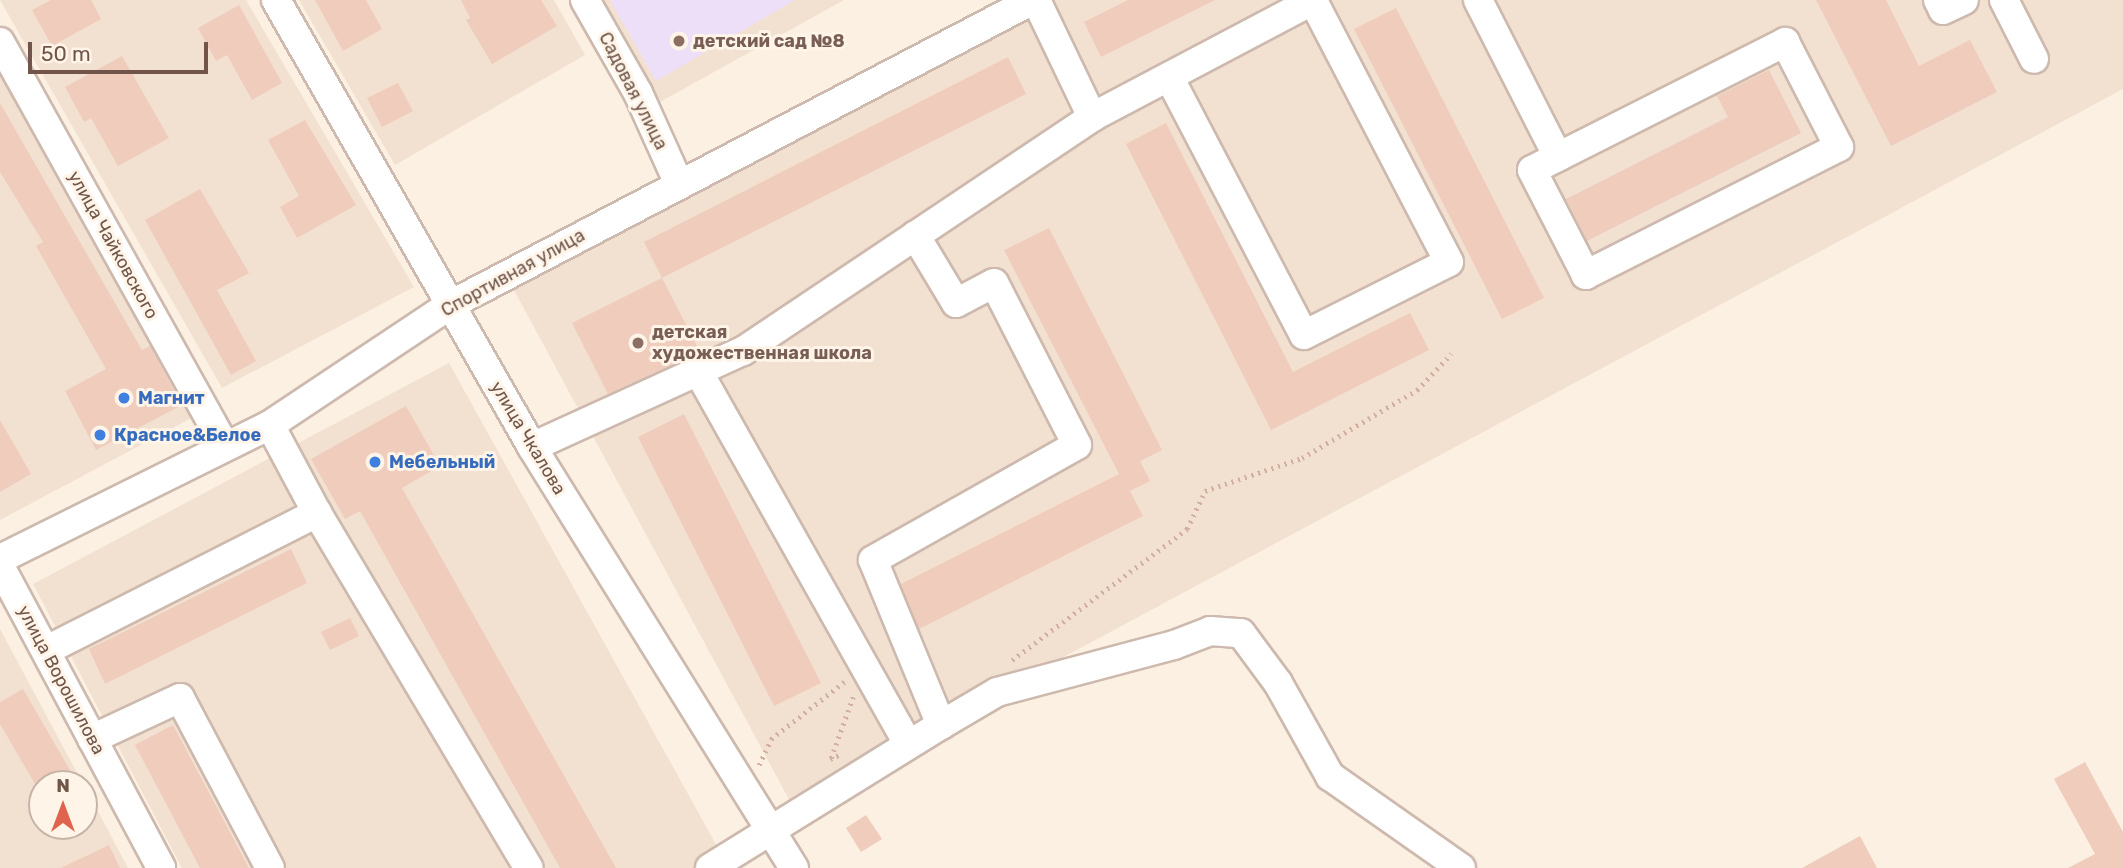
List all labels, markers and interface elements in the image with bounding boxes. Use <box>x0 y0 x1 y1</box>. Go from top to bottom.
scale bar <box>32 28 212 72</box>
street label: Садовая улица <box>594 29 672 153</box>
place label: детский сад №8 <box>693 30 845 52</box>
marker: детский сад №8 <box>671 33 687 49</box>
text: 50 m <box>41 41 91 66</box>
street label: улица Чайковского <box>63 167 163 323</box>
street label: Спортивная улица <box>437 225 589 321</box>
place label: детская художественная школа <box>652 322 872 364</box>
marker: детская художественная школа <box>630 335 646 351</box>
street label: улица Чкалова <box>486 377 570 499</box>
place label: Магнит <box>138 387 205 409</box>
marker: Магнит <box>116 390 132 406</box>
place label: Красное&Белое <box>114 424 261 446</box>
marker: Красное&Белое <box>92 427 108 443</box>
place label: Мебельный <box>389 451 495 473</box>
marker: Мебельный <box>367 454 383 470</box>
street label: улица Ворошилова <box>13 602 109 758</box>
north arrow <box>28 770 98 840</box>
text: N <box>56 774 70 797</box>

